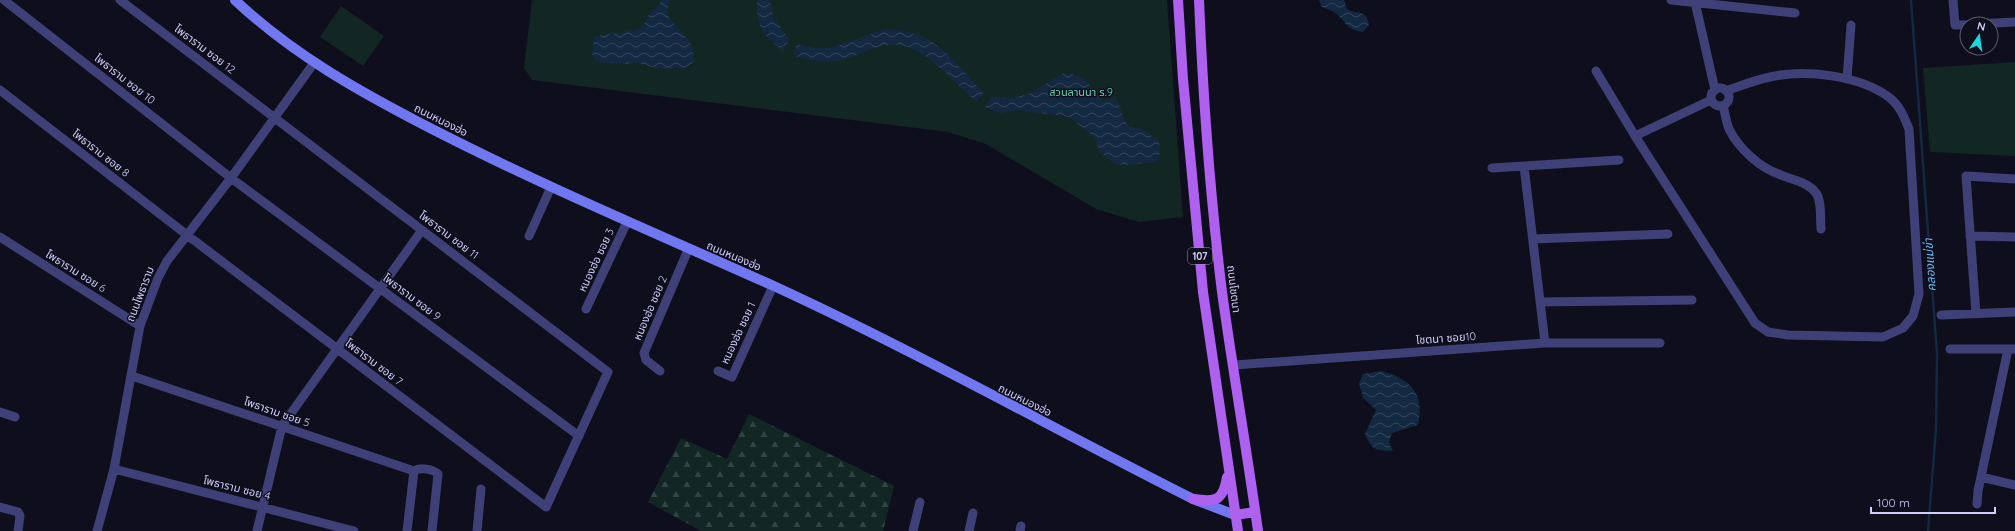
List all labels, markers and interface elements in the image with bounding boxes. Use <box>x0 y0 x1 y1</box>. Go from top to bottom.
north arrow <box>1959 16 1999 56</box>
text: N <box>1976 19 1987 34</box>
street label: โพธาราม ซอย 12 <box>172 21 238 77</box>
street label: โพธาราม ซอย 10 <box>92 51 158 107</box>
park label: สวนลานนา ร.9 <box>1049 85 1113 99</box>
street label: ถนนหนองฮ่อ <box>412 101 470 139</box>
street label: โพธาราม ซอย 8 <box>70 126 132 180</box>
street label: โพธาราม ซอย 11 <box>416 208 482 262</box>
street label: หนองฮ่อ ซอย 3 <box>575 226 617 294</box>
water label: คลองแม่ข่า <box>1920 237 1939 292</box>
street label: ถนนหนองฮ่อ <box>705 238 763 274</box>
street label: โพธาราม ซอย 6 <box>43 247 109 295</box>
road number: 107 <box>1188 248 1212 264</box>
street label: ถนนโพธาราม <box>123 264 157 324</box>
street label: ถนนโชตนา <box>1224 265 1244 313</box>
street label: โพธาราม ซอย 9 <box>380 271 444 323</box>
street label: หนองฮ่อ ซอย 2 <box>630 274 670 342</box>
street label: หนองฮ่อ ซอย 1 <box>718 300 758 366</box>
street label: โชตนา ซอย10 <box>1416 329 1476 347</box>
street label: โพธาราม ซอย 7 <box>342 336 406 388</box>
street label: ถนนหนองฮ่อ <box>996 381 1054 419</box>
street label: โพธาราม ซอย 5 <box>242 394 312 430</box>
street label: โพธาราม ซอย 4 <box>202 473 272 503</box>
scale bar <box>1871 489 1995 515</box>
text: 100 m <box>1877 495 1910 510</box>

